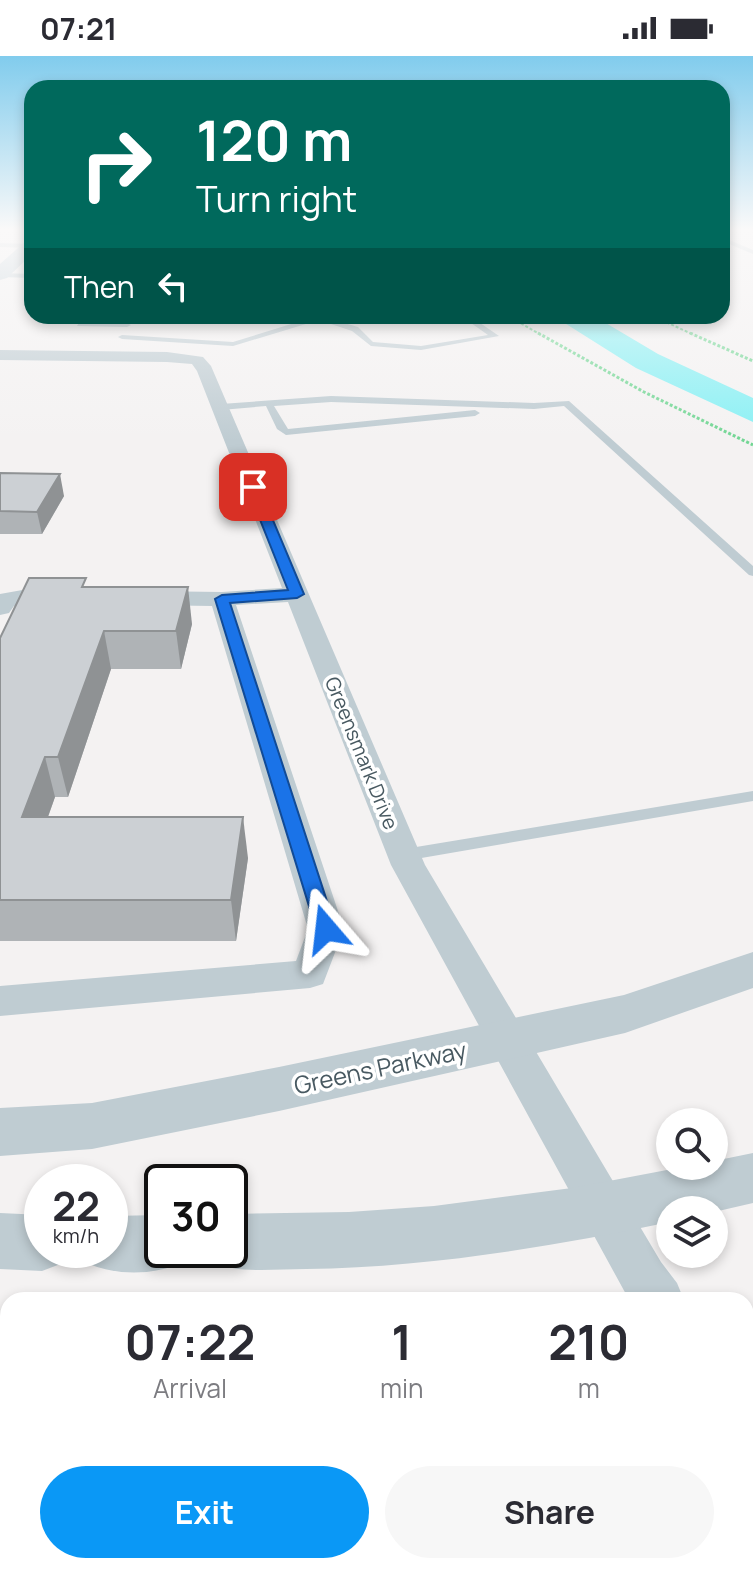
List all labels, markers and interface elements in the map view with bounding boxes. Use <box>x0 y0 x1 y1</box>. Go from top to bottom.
text: 07:21 <box>40 8 117 49</box>
text: 120 m <box>196 101 352 178</box>
icon: right <box>64 112 168 216</box>
text: Turn right <box>196 174 357 223</box>
icon: left <box>151 264 195 308</box>
text: Then <box>64 266 135 307</box>
pin <box>219 453 287 521</box>
icon: arrive <box>231 465 275 509</box>
street label: Greensmark Drive <box>319 673 405 833</box>
position arrow <box>284 887 368 971</box>
street label: Greens Parkway <box>291 1033 470 1101</box>
map controls <box>656 1108 728 1268</box>
button: search <box>656 1108 728 1180</box>
speed limit sign: 30 <box>144 1164 248 1268</box>
text: 22 <box>52 1178 100 1233</box>
button: layers <box>656 1196 728 1268</box>
text: km/h <box>53 1222 99 1249</box>
text: 07:22 <box>125 1309 255 1374</box>
text: 1 <box>391 1309 412 1374</box>
text: 210 <box>548 1309 629 1374</box>
text: Arrival <box>153 1370 227 1406</box>
text: min <box>380 1370 424 1406</box>
text: m <box>578 1370 600 1406</box>
button: Exit <box>40 1466 369 1558</box>
button: Share <box>385 1466 714 1558</box>

